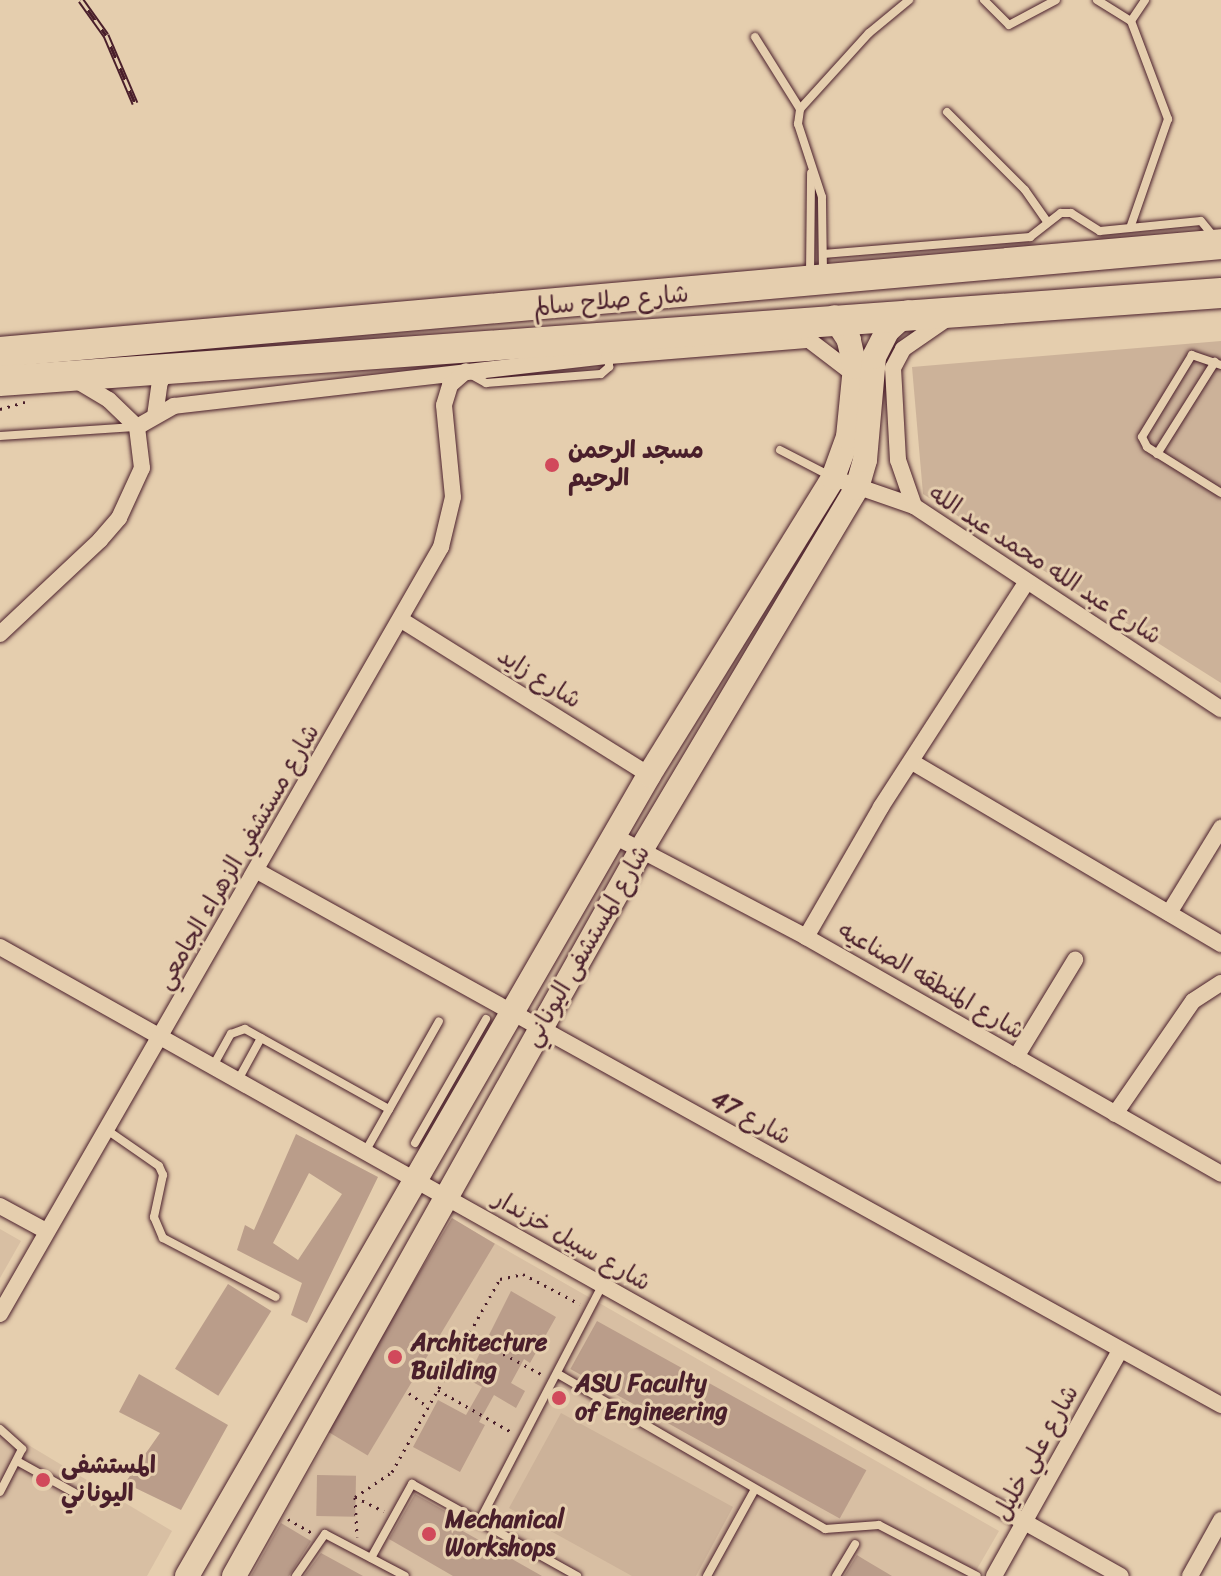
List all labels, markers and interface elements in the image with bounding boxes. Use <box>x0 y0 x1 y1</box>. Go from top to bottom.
street label: شارع صلاح سالم <box>532 280 690 322</box>
place label: مسجد الرحمن الرحيم <box>568 437 704 493</box>
marker: مسجد الرحمن الرحيم <box>543 456 561 474</box>
street label: شارع عبد الله محمد عبد الله <box>923 479 1167 651</box>
street label: شارع زايد <box>492 641 586 715</box>
street label: شارع مستشفي الزهراء الجامعي <box>150 719 326 995</box>
street label: شارع المستشفى اليوناني <box>518 840 656 1052</box>
street label: شارع المنطقه الصناعيه <box>833 916 1029 1046</box>
street label: شارع 47 <box>706 1084 796 1152</box>
street label: شارع سبيل خزندار <box>488 1184 656 1298</box>
place label: Architecture Building <box>411 1329 547 1385</box>
marker: Architecture Building <box>386 1348 404 1366</box>
place label: ASU Faculty of Engineering <box>575 1370 728 1426</box>
street label: شارع علي خليل <box>987 1380 1085 1526</box>
marker: ASU Faculty of Engineering <box>550 1389 568 1407</box>
place label: المستشفى اليوناني <box>61 1452 156 1508</box>
marker: المستشفى اليوناني <box>32 1469 54 1491</box>
place label: Mechanical Workshops <box>445 1506 564 1562</box>
marker: Mechanical Workshops <box>420 1525 438 1543</box>

